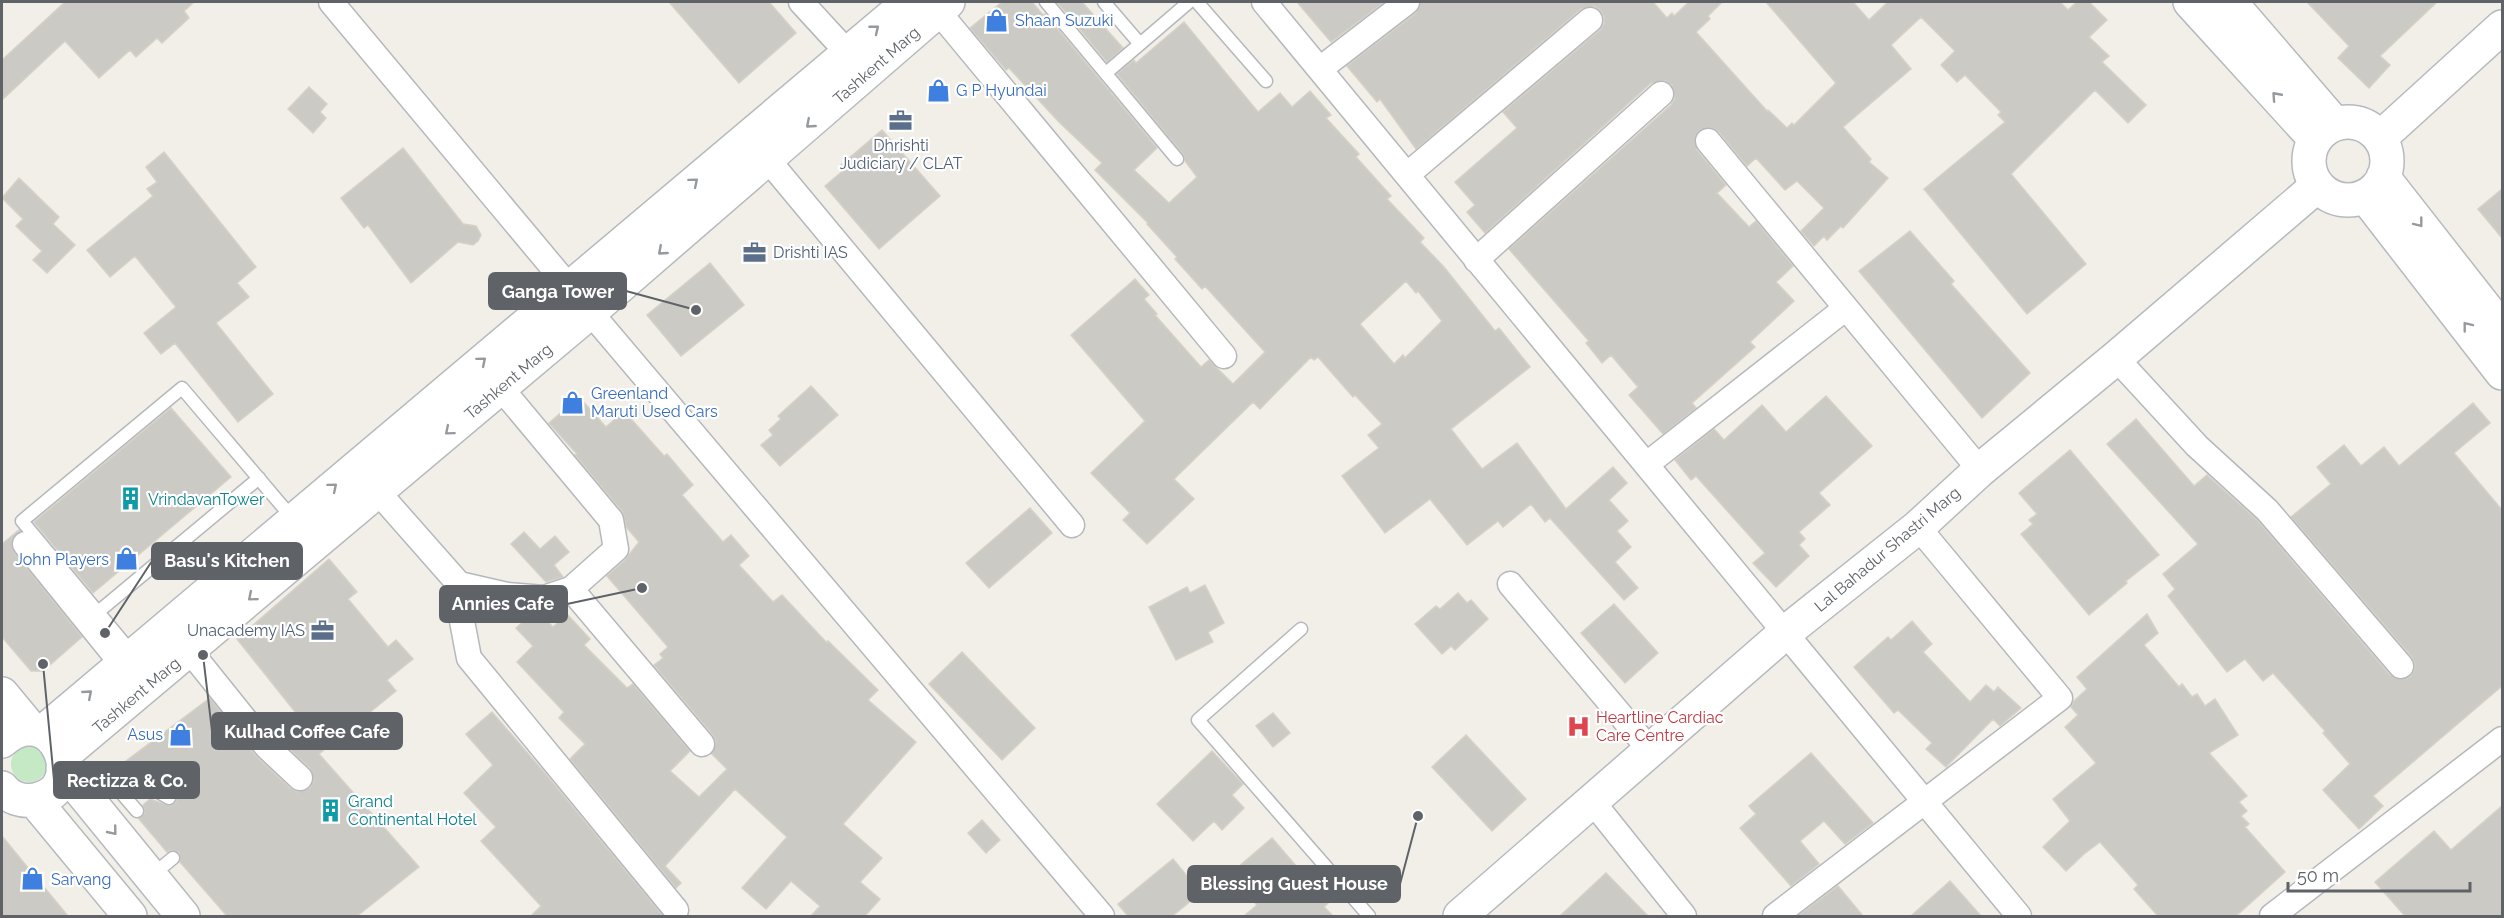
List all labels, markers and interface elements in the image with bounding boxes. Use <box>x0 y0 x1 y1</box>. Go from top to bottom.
shop icon: Shaan Suzuki <box>984 7 1010 33</box>
place label: Shaan Suzuki <box>1015 11 1113 30</box>
street label: Tashkent Marg <box>829 23 923 108</box>
one-way arrow <box>868 25 879 36</box>
shop icon: G P Hyundai <box>925 77 951 103</box>
place label: G P Hyundai <box>956 81 1047 100</box>
one-way arrow <box>2272 92 2283 103</box>
office icon: Dhrishti Judiciary / CLAT <box>888 107 914 133</box>
one-way arrow <box>805 116 816 127</box>
place label: Dhrishti Judiciary / CLAT <box>839 136 963 173</box>
one-way arrow <box>687 178 698 189</box>
one-way arrow <box>2412 216 2423 227</box>
office icon: Drishti IAS <box>742 239 768 265</box>
place label: Drishti IAS <box>773 243 848 262</box>
one-way arrow <box>658 244 669 255</box>
callout: Ganga Tower <box>489 273 626 309</box>
text: Ganga Tower <box>502 281 614 302</box>
one-way arrow <box>2463 322 2474 333</box>
street label: Tashkent Marg <box>461 339 556 423</box>
one-way arrow <box>475 357 486 368</box>
place label: Greenland Maruti Used Cars <box>591 384 718 421</box>
shop icon: Greenland Maruti Used Cars <box>560 389 586 415</box>
one-way arrow <box>445 424 456 435</box>
one-way arrow <box>326 483 337 494</box>
street label: Lal Bahadur Shastri Marg <box>1811 483 1964 616</box>
building icon: VrindavanTower <box>117 486 143 512</box>
place label: VrindavanTower <box>148 490 265 509</box>
callout: Basu's Kitchen <box>152 543 302 579</box>
shop icon: John Players <box>114 546 140 572</box>
place label: John Players <box>15 550 109 569</box>
text: Basu's Kitchen <box>164 550 290 571</box>
callout: Annies Cafe <box>440 586 567 622</box>
one-way arrow <box>248 590 259 601</box>
text: Annies Cafe <box>452 593 554 614</box>
office icon: Unacademy IAS <box>310 617 336 643</box>
place label: Unacademy IAS <box>187 621 305 640</box>
street label: Tashkent Marg <box>89 653 184 737</box>
one-way arrow <box>81 690 91 701</box>
place label: Heartline Cardiac Care Centre <box>1596 708 1724 745</box>
callout: Kulhad Coffee Cafe <box>212 713 402 749</box>
hospital icon: Heartline Cardiac Care Centre <box>1565 713 1591 739</box>
shop icon: Asus <box>168 721 194 747</box>
text: Kulhad Coffee Cafe <box>224 721 390 742</box>
place label: Asus <box>127 725 163 744</box>
callout: Rectizza & Co. <box>54 762 199 798</box>
text: Rectizza & Co. <box>67 770 187 791</box>
place label: Grand Continental Hotel <box>348 792 477 829</box>
building icon: Grand Continental Hotel <box>317 797 343 823</box>
one-way arrow <box>106 824 117 835</box>
scale bar <box>2288 855 2470 893</box>
text: 50 m <box>2297 865 2339 886</box>
shop icon: Sarvang <box>20 866 46 892</box>
callout: Blessing Guest House <box>1188 866 1400 902</box>
place label: Sarvang <box>51 870 111 889</box>
text: Blessing Guest House <box>1200 873 1388 894</box>

